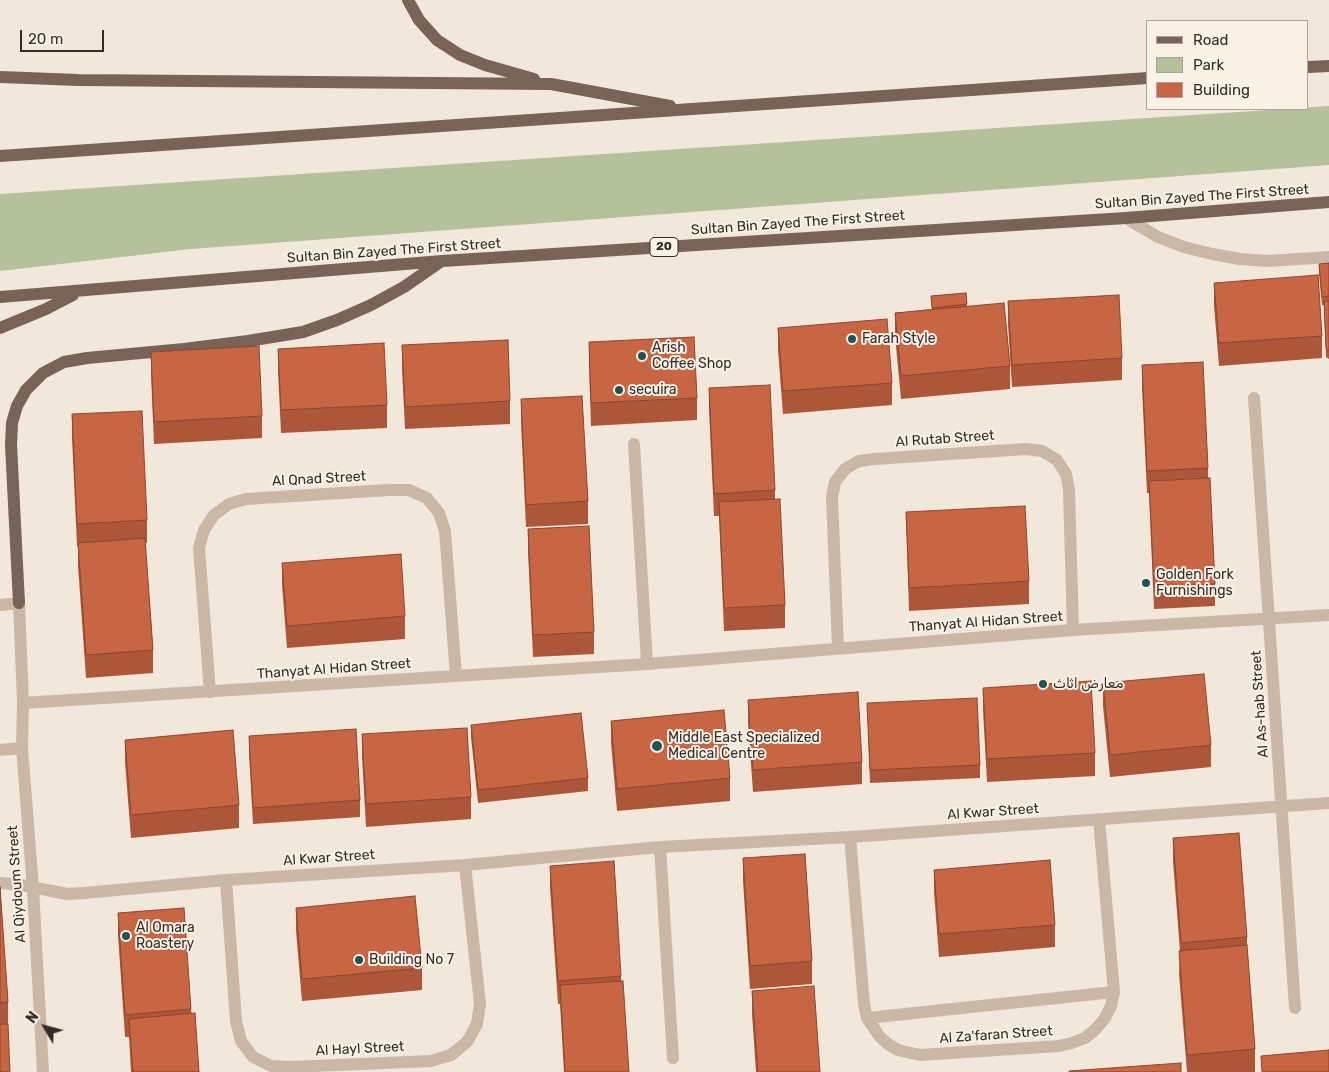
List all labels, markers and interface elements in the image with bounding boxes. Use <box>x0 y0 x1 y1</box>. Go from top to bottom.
scale bar <box>22 20 106 52</box>
legend <box>1146 20 1309 110</box>
text: 20 m <box>28 30 63 48</box>
text: Road <box>1193 31 1229 49</box>
text: Park <box>1193 56 1224 74</box>
text: Building <box>1193 81 1250 99</box>
street label: Sultan Bin Zayed The First Street <box>1094 181 1310 213</box>
street label: Sultan Bin Zayed The First Street <box>690 207 906 239</box>
street label: Sultan Bin Zayed The First Street <box>286 235 502 267</box>
road number: 20 <box>650 238 678 256</box>
place label: Farah Style <box>862 331 936 347</box>
marker: Farah Style <box>846 333 858 345</box>
place label: Arish Coffee Shop <box>652 340 732 372</box>
marker: Arish Coffee Shop <box>636 350 648 362</box>
place label: secuira <box>629 382 676 398</box>
marker: secuira <box>613 384 625 396</box>
street label: Al Rutab Street <box>895 427 995 451</box>
street label: Al Qnad Street <box>272 468 366 490</box>
place label: Golden Fork Furnishings <box>1156 567 1234 600</box>
marker: Golden Fork Furnishings <box>1140 577 1152 589</box>
street label: Thanyat Al Hidan Street <box>908 608 1064 636</box>
street label: Al As-hab Street <box>1248 650 1272 758</box>
street label: Thanyat Al Hidan Street <box>256 655 412 683</box>
place label: معارض اثاث <box>1053 676 1124 692</box>
marker: معارض اثاث <box>1037 678 1049 690</box>
place label: Middle East Specialized Medical Centre <box>668 730 820 762</box>
marker: Middle East Specialized Medical Centre <box>650 739 664 753</box>
street label: Al Kwar Street <box>947 800 1039 824</box>
street label: Al Qiydoum Street <box>5 825 29 943</box>
street label: Al Kwar Street <box>283 846 375 870</box>
place label: Al Omara Roastery <box>136 920 195 952</box>
marker: Al Omara Roastery <box>120 930 132 942</box>
place label: Building No 7 <box>369 952 454 968</box>
marker: Building No 7 <box>353 954 365 966</box>
north arrow <box>20 1002 70 1052</box>
text: N <box>23 1009 42 1027</box>
street label: Al Za'faran Street <box>939 1023 1053 1047</box>
street label: Al Hayl Street <box>315 1038 405 1060</box>

